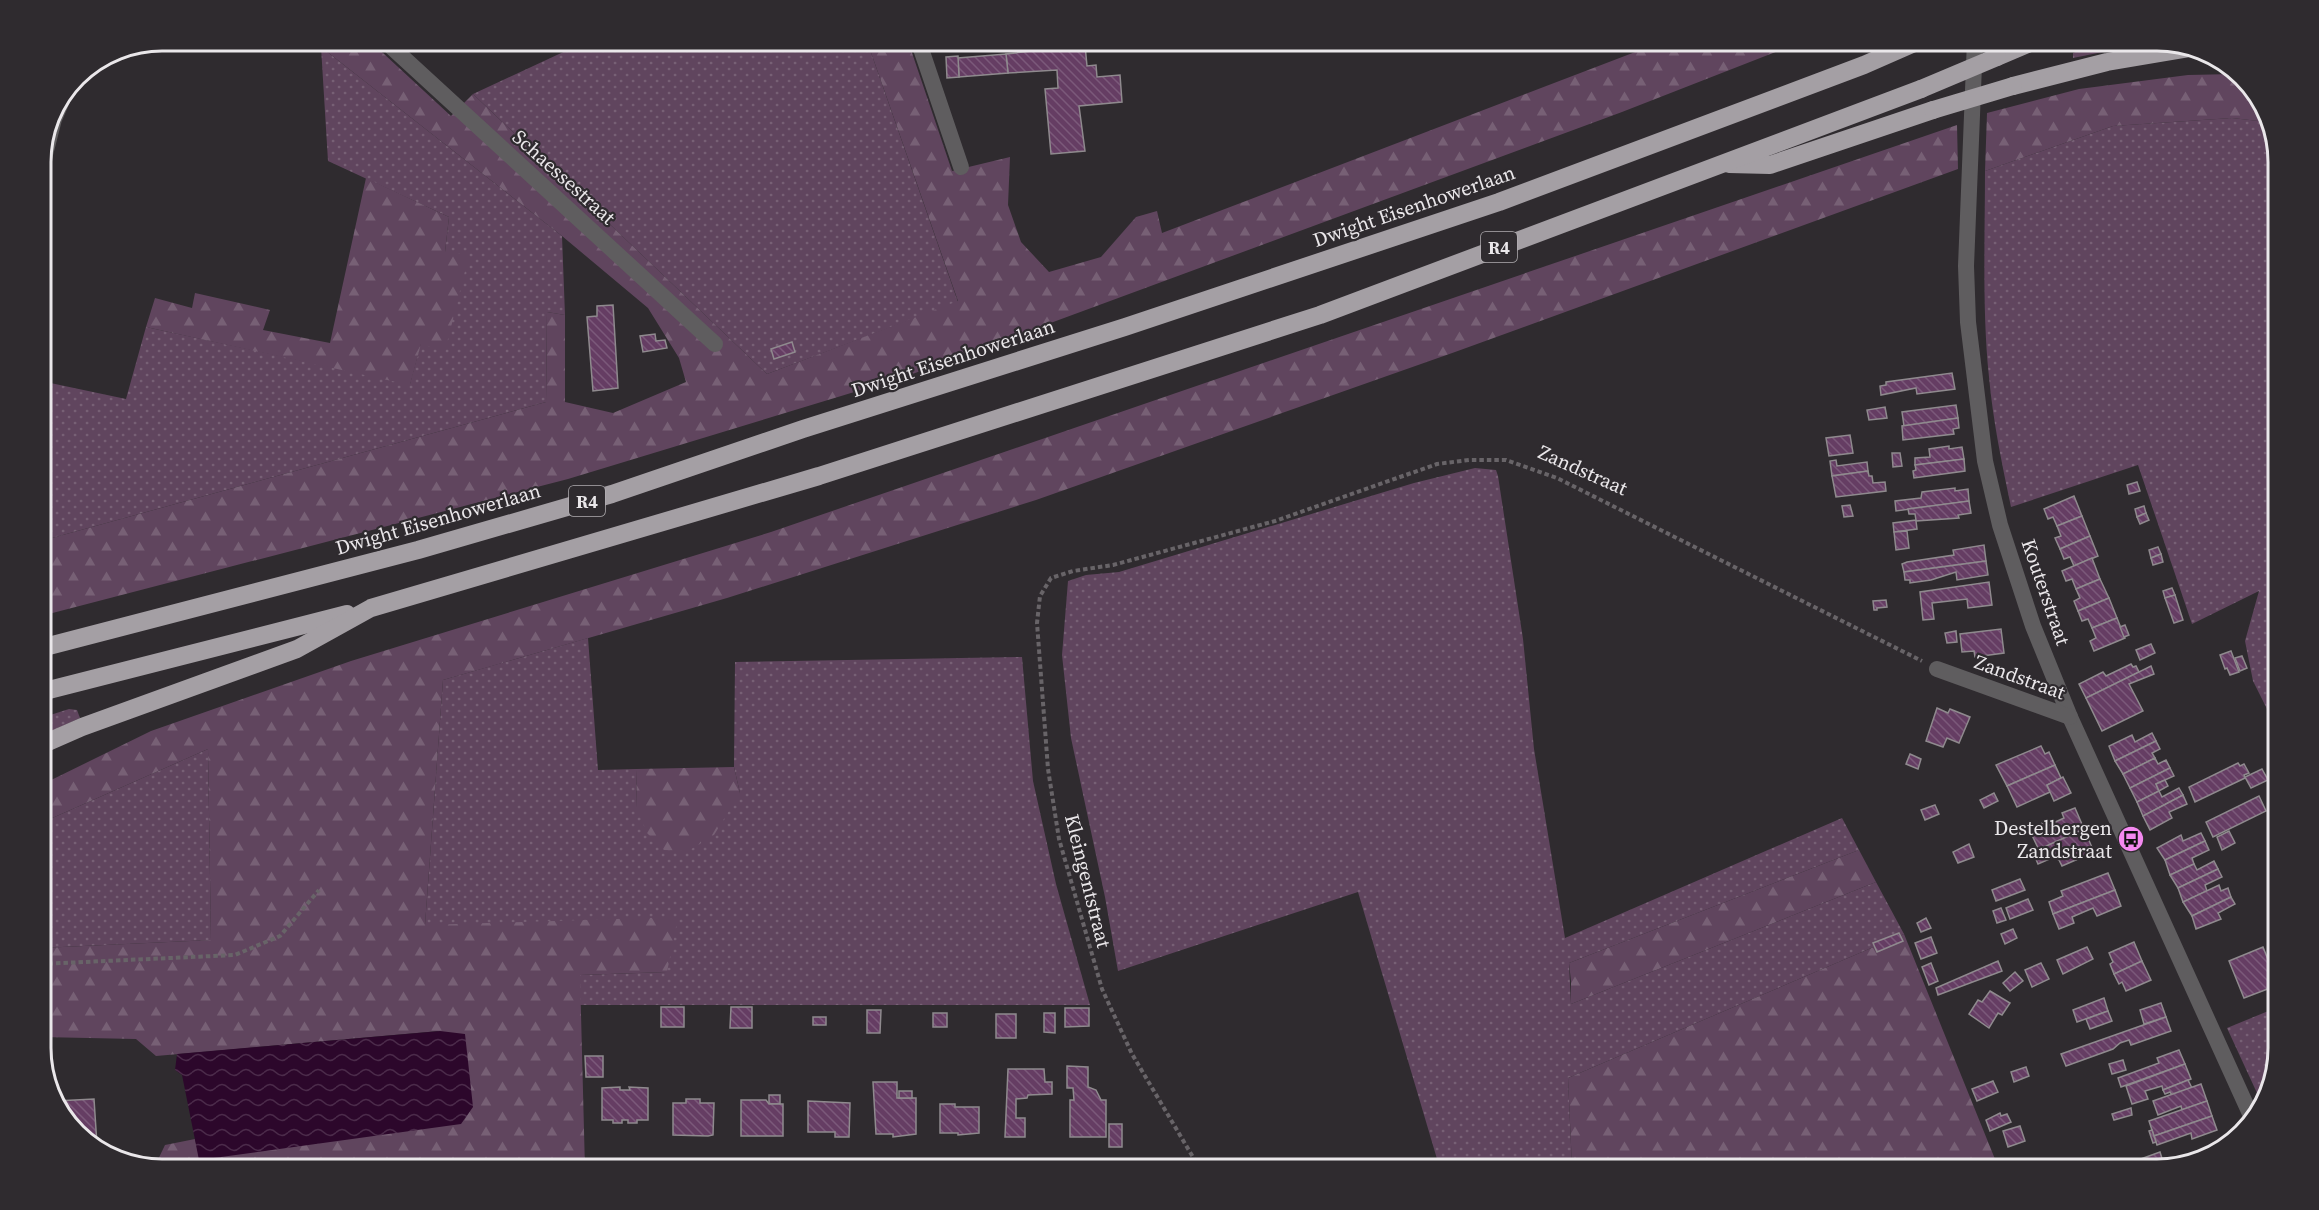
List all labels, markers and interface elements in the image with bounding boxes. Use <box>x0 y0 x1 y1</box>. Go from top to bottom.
street label: Schaessestraat <box>506 123 622 231</box>
street label: Dwight Eisenhowerlaan <box>1309 158 1519 254</box>
road number: R4 <box>1481 232 1517 262</box>
street label: Dwight Eisenhowerlaan <box>848 312 1058 404</box>
street label: Zandstraat <box>1534 438 1632 502</box>
street label: Dwight Eisenhowerlaan <box>332 476 544 562</box>
road number: R4 <box>569 486 605 516</box>
street label: Kouterstraat <box>2015 535 2077 649</box>
street label: Zandstraat <box>1971 648 2070 707</box>
street label: Kleingentstraat <box>1058 811 1118 951</box>
place label: Destelbergen Zandstraat <box>1994 814 2112 865</box>
bus stop icon: Destelbergen Zandstraat <box>2116 824 2146 854</box>

